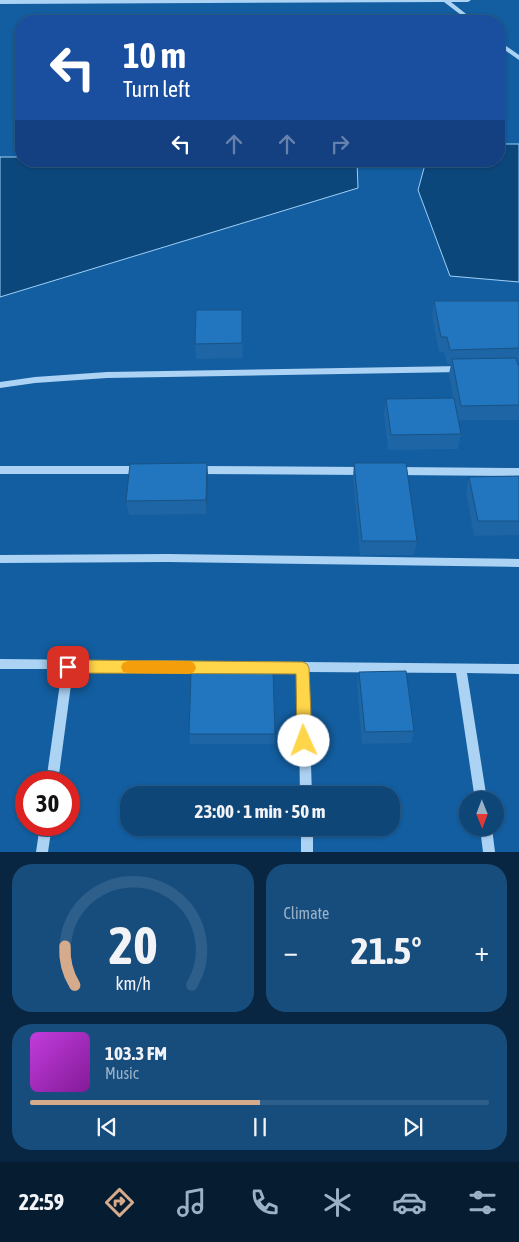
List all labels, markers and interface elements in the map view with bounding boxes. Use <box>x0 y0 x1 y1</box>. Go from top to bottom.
icon: left <box>40 35 105 100</box>
text: 10 m <box>123 35 186 75</box>
text: Turn left <box>123 76 190 102</box>
icon: left <box>167 130 195 158</box>
icon: ahead <box>220 130 248 158</box>
icon: ahead <box>273 130 301 158</box>
icon: right <box>326 130 354 158</box>
pin <box>47 646 89 688</box>
icon: arrive <box>54 653 82 681</box>
position arrow <box>277 714 329 766</box>
speed limit sign: 30 <box>15 771 80 836</box>
north arrow <box>459 791 504 836</box>
map controls <box>459 791 504 836</box>
text: 23:00 · 1 min · 50 m <box>195 800 325 822</box>
text: Climate <box>284 904 329 922</box>
text: 20 <box>108 915 157 975</box>
text: 21.5° <box>351 929 422 972</box>
text: − <box>284 935 298 967</box>
text: + <box>474 935 489 967</box>
text: km/h <box>115 973 150 994</box>
text: 103.3 FM <box>105 1042 167 1064</box>
text: Music <box>105 1064 139 1082</box>
icon: previous <box>93 1113 121 1141</box>
icon: pause <box>246 1113 274 1141</box>
icon: next <box>399 1113 427 1141</box>
icon: directions <box>102 1185 137 1220</box>
icon: music <box>174 1185 209 1220</box>
icon: phone <box>247 1185 282 1220</box>
icon: climate <box>320 1185 355 1220</box>
icon: car <box>392 1185 427 1220</box>
icon: filters <box>465 1185 500 1220</box>
text: 22:59 <box>19 1189 64 1215</box>

